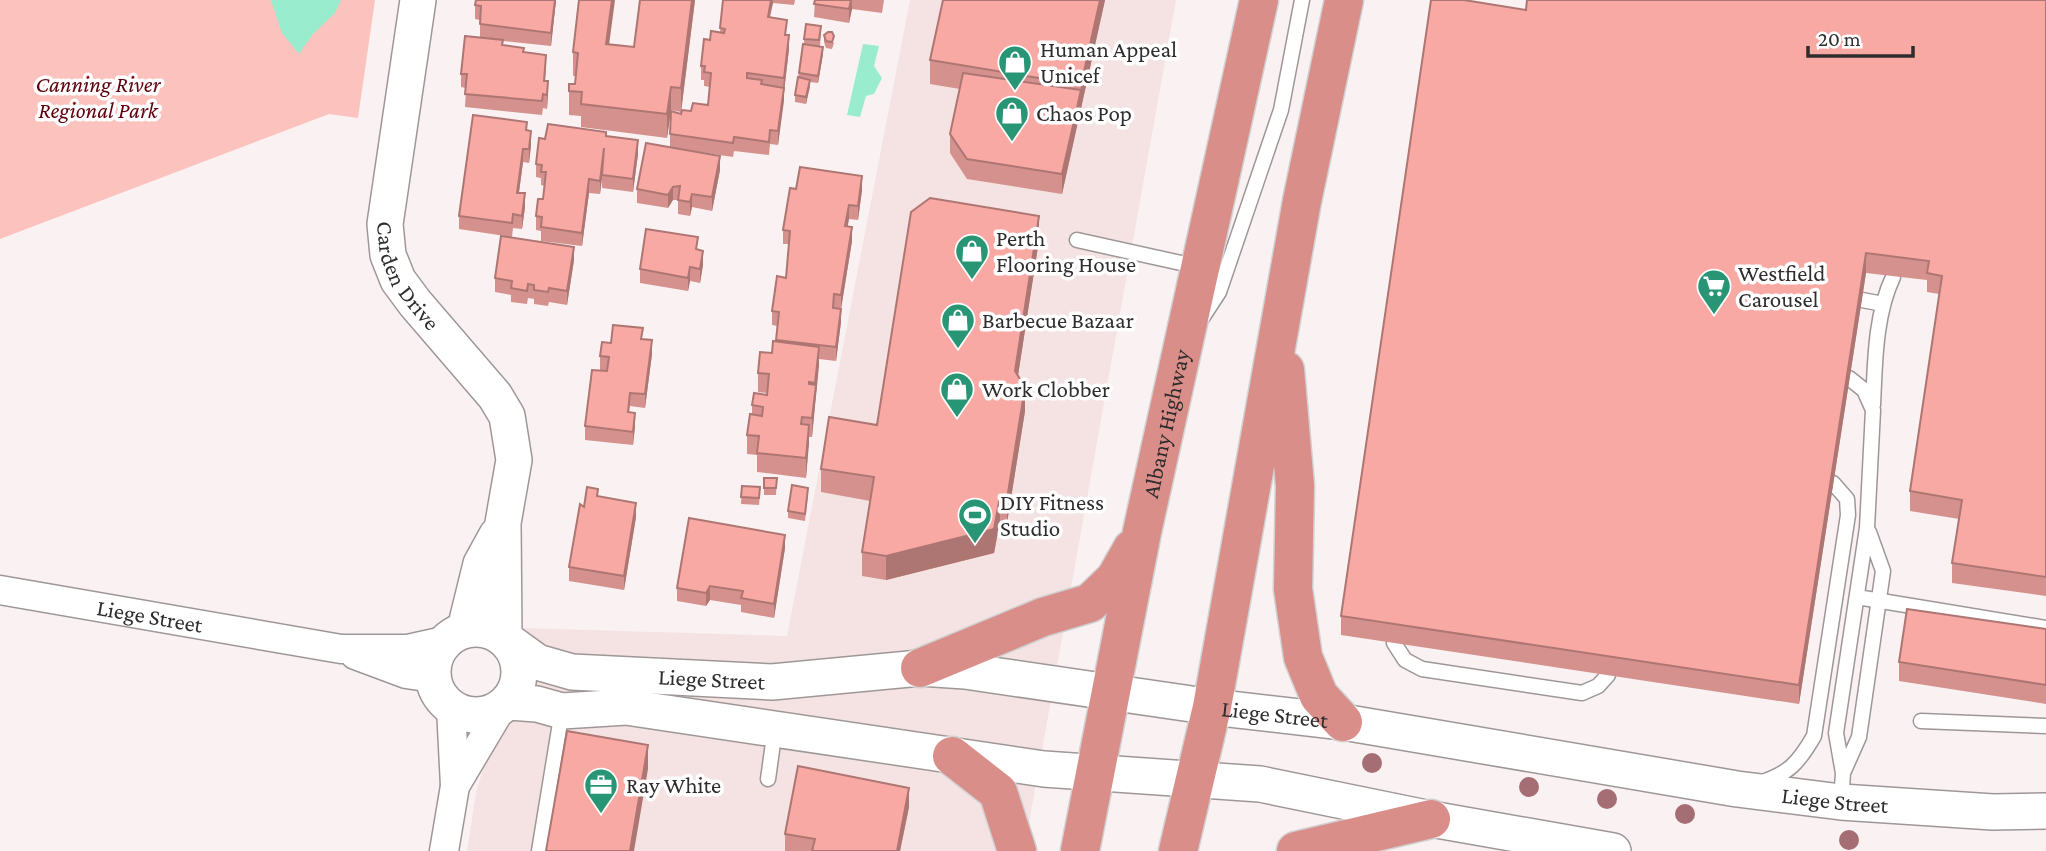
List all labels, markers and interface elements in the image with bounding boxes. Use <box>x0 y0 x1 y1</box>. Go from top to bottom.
scale bar <box>1808 14 1913 58</box>
text: 20 m <box>1818 27 1861 51</box>
place label: Human Appeal Unicef <box>1040 36 1177 88</box>
shop icon: Human Appeal Unicef <box>996 43 1034 92</box>
park label: Canning River Regional Park <box>36 71 161 123</box>
shop icon: Chaos Pop <box>993 94 1031 143</box>
place label: Chaos Pop <box>1036 100 1132 126</box>
street label: Carden Drive <box>372 220 445 335</box>
place label: Perth Flooring House <box>996 225 1136 277</box>
shop icon: Perth Flooring House <box>953 232 991 281</box>
place label: Westfield Carousel <box>1738 260 1825 312</box>
supermarket icon: Westfield Carousel <box>1695 267 1733 316</box>
shop icon: Barbecue Bazaar <box>939 301 977 350</box>
place label: Barbecue Bazaar <box>982 307 1134 333</box>
street label: Albany Highway <box>1137 346 1195 500</box>
shop icon: Work Clobber <box>938 370 976 419</box>
place label: Work Clobber <box>982 376 1110 402</box>
place label: DIY Fitness Studio <box>1000 489 1104 541</box>
sports icon: DIY Fitness Studio <box>956 496 994 545</box>
street label: Liege Street <box>95 594 205 638</box>
street label: Liege Street <box>658 663 766 695</box>
street label: Liege Street <box>1220 695 1330 733</box>
office icon: Ray White <box>582 766 620 815</box>
place label: Ray White <box>626 772 721 798</box>
street label: Liege Street <box>1780 782 1889 818</box>

